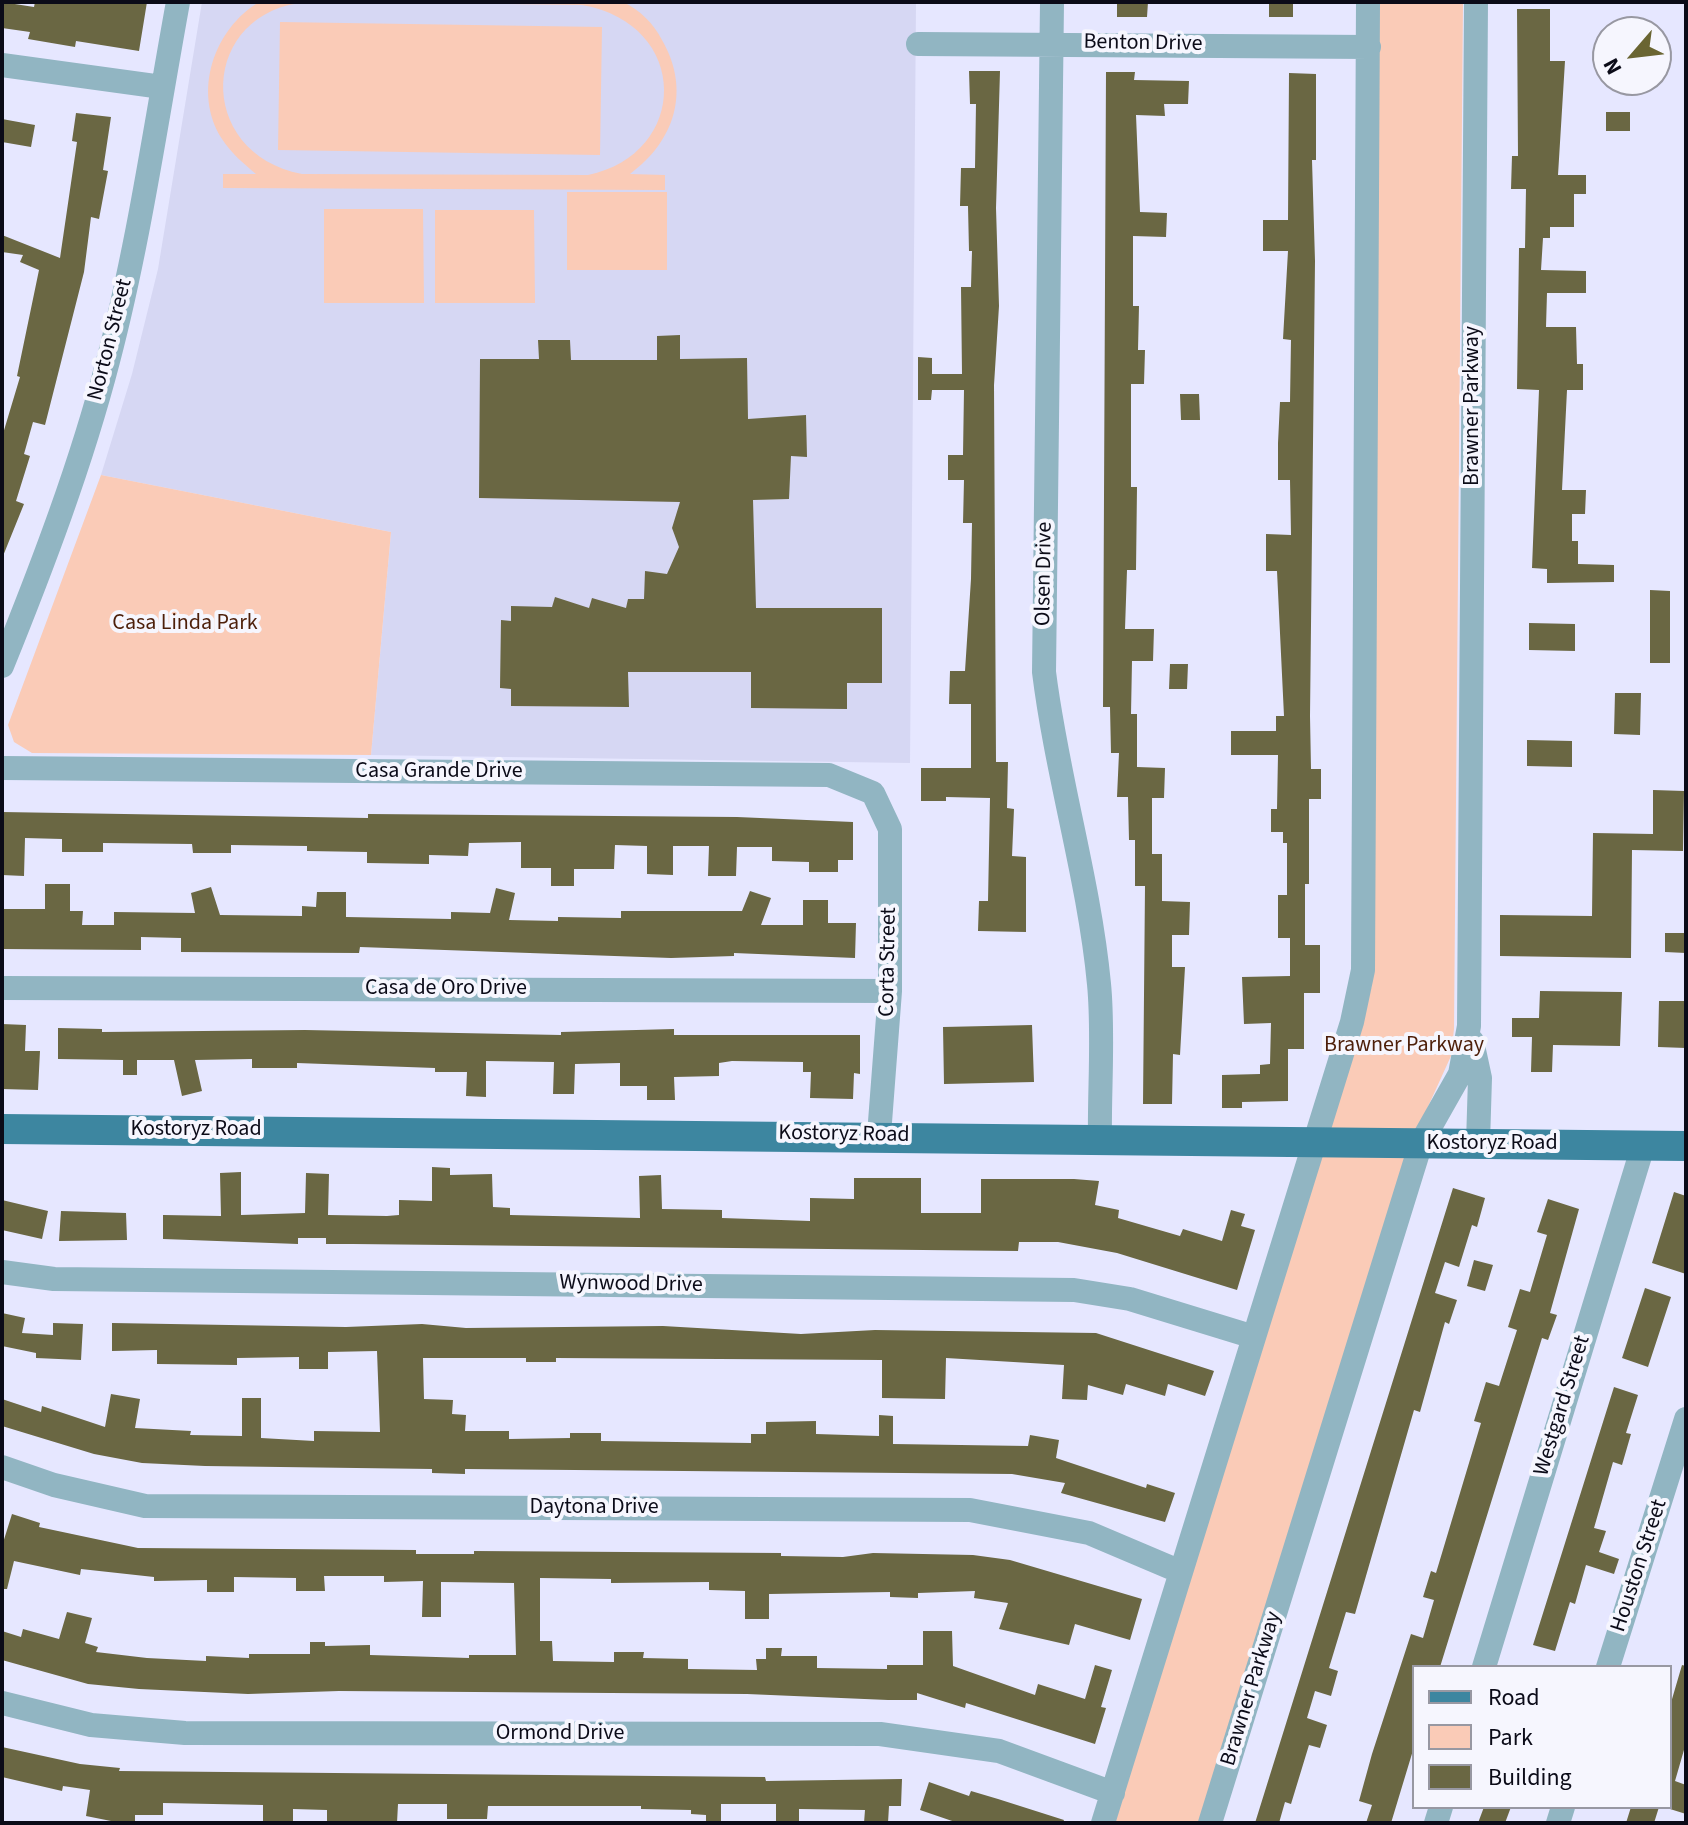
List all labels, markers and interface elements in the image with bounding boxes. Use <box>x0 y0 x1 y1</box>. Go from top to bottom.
north arrow <box>1592 16 1672 96</box>
street label: Benton Drive <box>1083 30 1203 58</box>
text: N <box>1595 52 1630 80</box>
street label: Norton Street <box>83 276 139 404</box>
street label: Brawner Parkway <box>1460 326 1486 486</box>
street label: Olsen Drive <box>1031 522 1059 626</box>
park label: Casa Linda Park <box>112 611 258 637</box>
street label: Casa Grande Drive <box>355 759 523 785</box>
street label: Corta Street <box>875 907 903 1017</box>
street label: Casa de Oro Drive <box>365 976 527 1002</box>
park label: Brawner Parkway <box>1324 1033 1484 1059</box>
street label: Kostoryz Road <box>130 1117 262 1143</box>
street label: Kostoryz Road <box>778 1121 910 1149</box>
street label: Kostoryz Road <box>1426 1131 1558 1157</box>
street label: Wynwood Drive <box>559 1271 703 1299</box>
street label: Westgard Street <box>1529 1333 1597 1479</box>
street label: Daytona Drive <box>529 1495 659 1521</box>
street label: Houston Street <box>1606 1496 1674 1636</box>
street label: Brawner Parkway <box>1216 1609 1288 1769</box>
legend <box>1412 1665 1672 1809</box>
text: Road <box>1488 1680 1540 1715</box>
text: Park <box>1488 1720 1533 1755</box>
street label: Ormond Drive <box>496 1721 624 1747</box>
text: Building <box>1488 1760 1572 1795</box>

